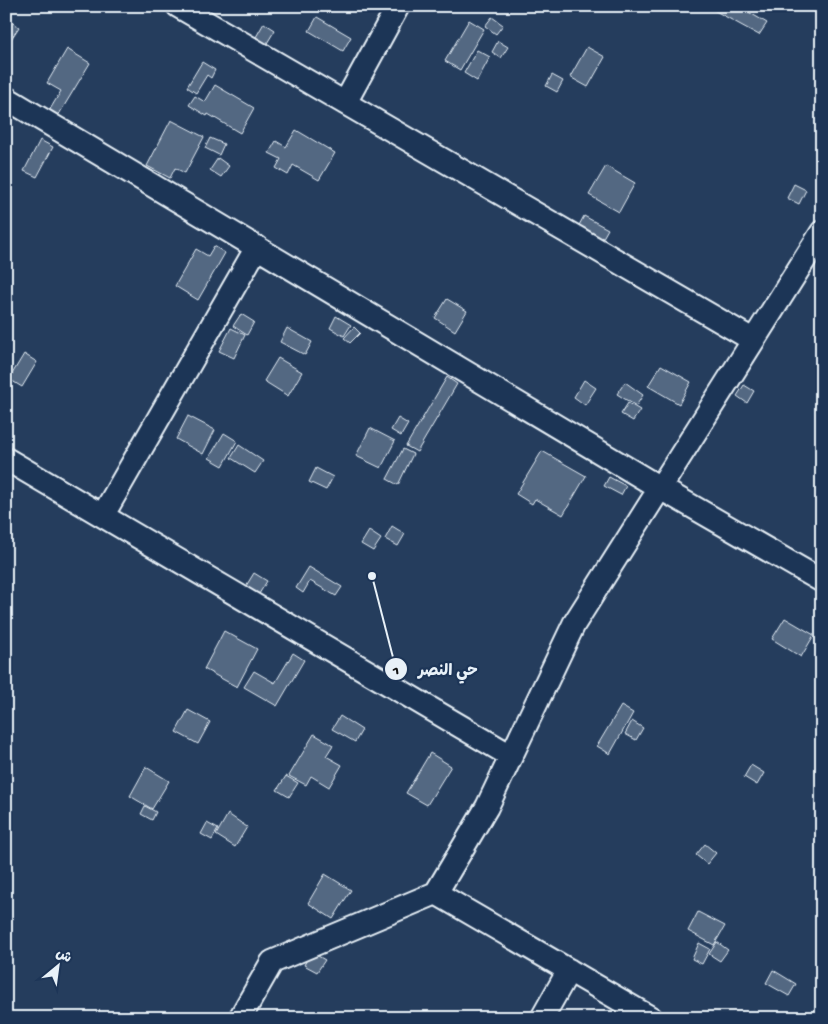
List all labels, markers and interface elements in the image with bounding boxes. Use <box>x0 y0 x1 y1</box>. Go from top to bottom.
callout: حي النصر <box>383 653 488 684</box>
text: 1 <box>392 662 399 680</box>
text: حي النصر <box>416 662 478 684</box>
north arrow <box>32 942 82 992</box>
text: ش <box>52 946 74 968</box>

